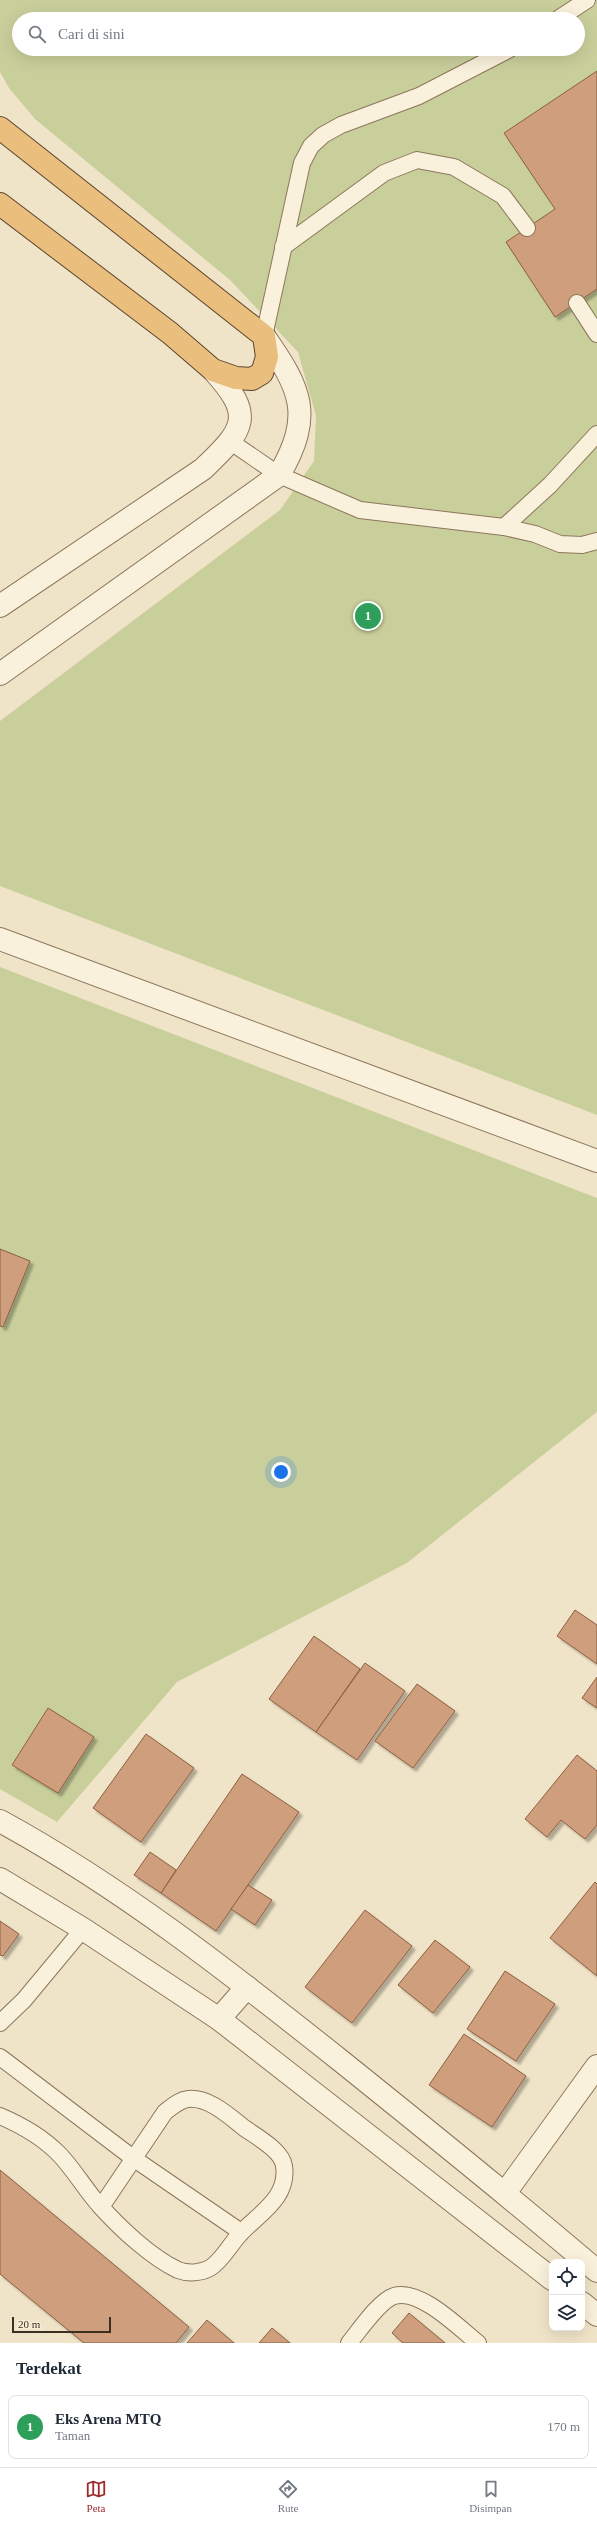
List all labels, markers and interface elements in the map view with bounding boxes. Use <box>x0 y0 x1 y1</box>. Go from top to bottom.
search box <box>12 12 585 56</box>
icon: search <box>26 23 48 45</box>
text: Cari di sini <box>58 26 125 42</box>
pin: 1 <box>355 601 381 631</box>
your location <box>271 1462 291 1482</box>
map controls <box>549 2259 585 2331</box>
button: locate <box>549 2259 585 2295</box>
button: layers <box>549 2295 585 2331</box>
scale bar <box>12 2315 111 2334</box>
text: 20 m <box>18 2318 40 2330</box>
text: Terdekat <box>16 2359 82 2378</box>
text: Eks Arena MTQ <box>55 2411 161 2427</box>
text: 1 <box>27 2419 33 2434</box>
text: 170 m <box>547 2419 580 2434</box>
text: Taman <box>55 2428 90 2443</box>
tab: Peta <box>85 2478 107 2514</box>
tab: Rute <box>277 2478 299 2514</box>
tab: Disimpan <box>469 2478 512 2514</box>

